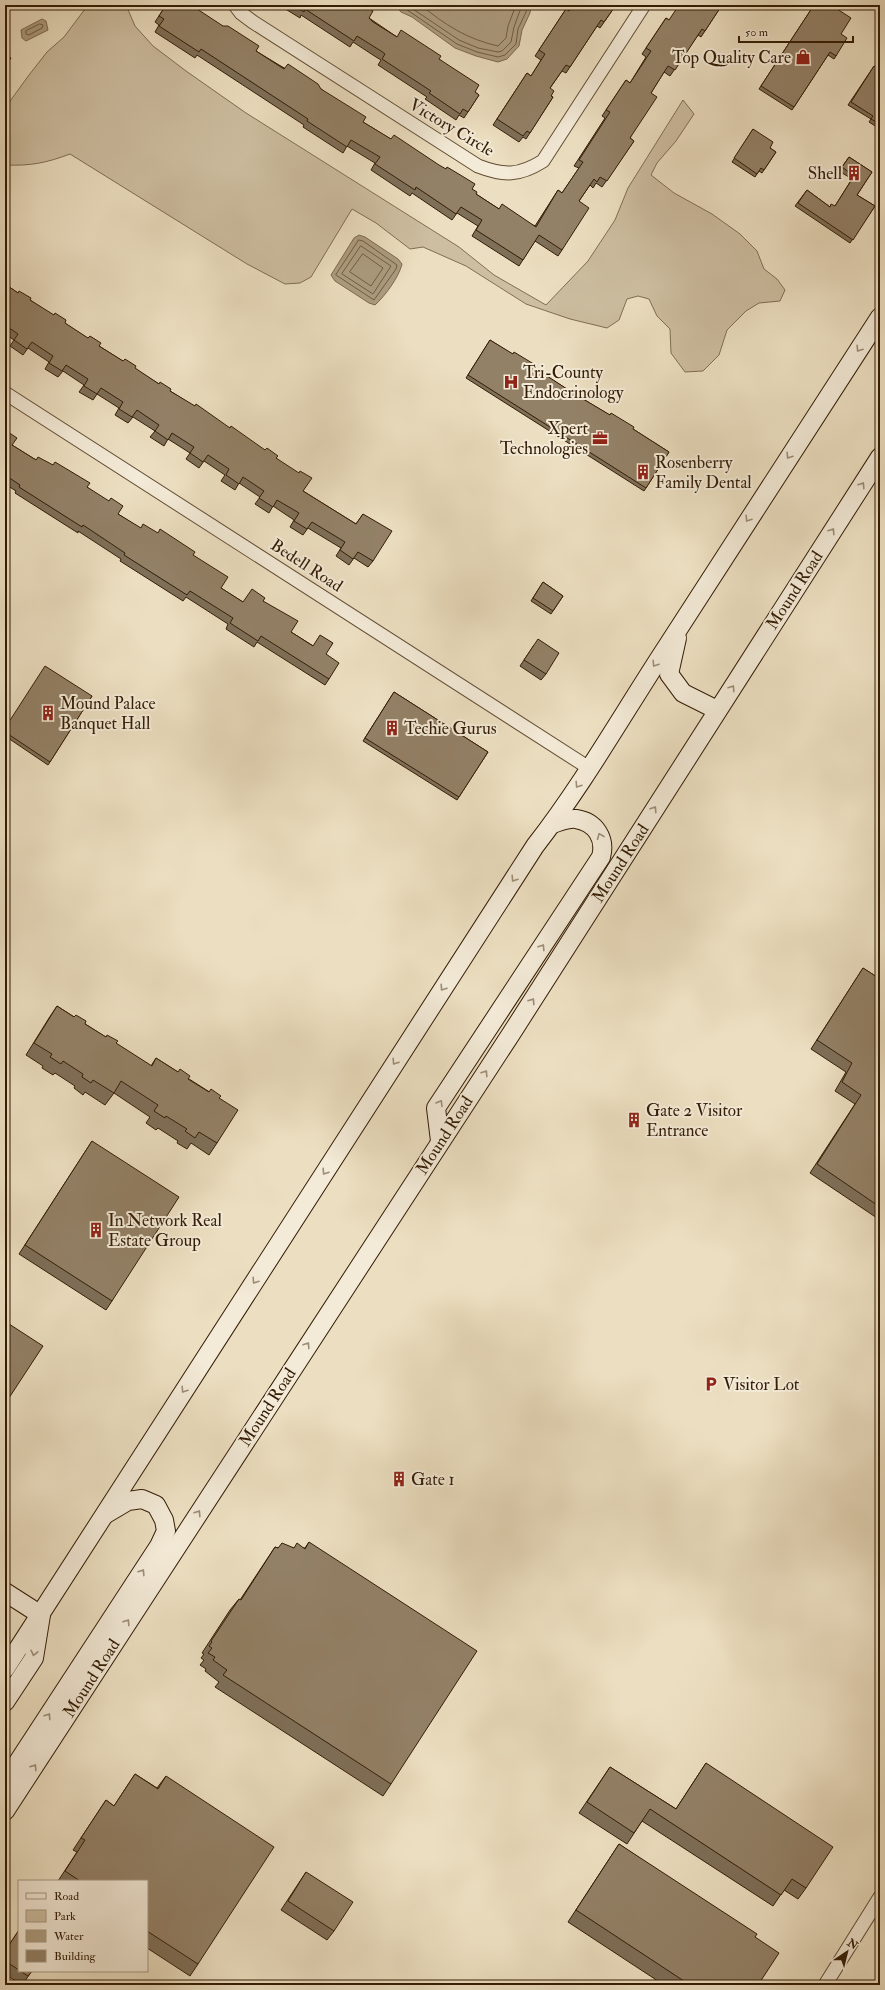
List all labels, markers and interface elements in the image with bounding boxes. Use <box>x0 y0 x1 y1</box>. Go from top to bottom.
scale bar <box>739 18 853 44</box>
text: 50 m <box>745 25 769 40</box>
place label: Top Quality Care <box>672 47 791 69</box>
shop icon: Top Quality Care <box>794 48 812 66</box>
street label: Victory Circle <box>405 94 498 162</box>
place label: Shell <box>808 163 843 184</box>
building icon: Shell <box>845 164 863 182</box>
one-way arrow <box>856 345 863 352</box>
place label: Tri-County Endocrinology <box>523 362 624 404</box>
hospital icon: Tri-County Endocrinology <box>502 373 520 391</box>
place label: Xpert Technologies <box>500 418 588 459</box>
office icon: Xpert Technologies <box>591 429 609 447</box>
place label: Rosenberry Family Dental <box>655 452 752 494</box>
one-way arrow <box>786 452 794 459</box>
building icon: Rosenberry Family Dental <box>634 463 652 481</box>
one-way arrow <box>857 482 865 489</box>
one-way arrow <box>745 515 753 522</box>
one-way arrow <box>827 528 835 535</box>
street label: Bedell Road <box>267 534 347 597</box>
street label: Mound Road <box>761 547 828 633</box>
one-way arrow <box>653 660 660 667</box>
one-way arrow <box>727 685 735 692</box>
place label: Mound Palace Banquet Hall <box>60 693 156 734</box>
building icon: Mound Palace Banquet Hall <box>39 704 57 722</box>
place label: Techie Gurus <box>404 718 497 739</box>
building icon: Techie Gurus <box>383 719 401 737</box>
one-way arrow <box>575 781 582 788</box>
one-way arrow <box>650 806 657 813</box>
street label: Mound Road <box>587 820 654 906</box>
one-way arrow <box>596 833 604 840</box>
one-way arrow <box>511 875 518 882</box>
one-way arrow <box>537 945 544 952</box>
one-way arrow <box>440 984 448 991</box>
one-way arrow <box>527 998 534 1005</box>
one-way arrow <box>393 1058 400 1065</box>
one-way arrow <box>480 1070 488 1077</box>
street label: Mound Road <box>411 1092 478 1178</box>
one-way arrow <box>436 1100 443 1107</box>
place label: Gate 2 Visitor Entrance <box>646 1100 743 1141</box>
building icon: Gate 2 Visitor Entrance <box>625 1111 643 1129</box>
one-way arrow <box>323 1167 330 1174</box>
place label: In Network Real Estate Group <box>108 1210 222 1252</box>
building icon: In Network Real Estate Group <box>87 1221 105 1239</box>
one-way arrow <box>252 1277 259 1284</box>
one-way arrow <box>302 1343 309 1350</box>
street label: Mound Road <box>234 1364 301 1450</box>
place label: Visitor Lot <box>723 1374 800 1395</box>
parking icon: Visitor Lot <box>702 1375 720 1393</box>
one-way arrow <box>181 1386 189 1393</box>
place label: Gate 1 <box>411 1469 455 1490</box>
building icon: Gate 1 <box>390 1470 408 1488</box>
one-way arrow <box>193 1510 201 1517</box>
one-way arrow <box>137 1569 145 1576</box>
one-way arrow <box>123 1619 130 1626</box>
street label: Mound Road <box>58 1635 125 1721</box>
one-way arrow <box>30 1649 39 1656</box>
one-way arrow <box>43 1713 50 1720</box>
one-way arrow <box>29 1764 36 1771</box>
legend <box>18 1880 148 1972</box>
text: Road <box>54 1889 79 1904</box>
text: Park <box>54 1909 76 1924</box>
text: Water <box>53 1929 84 1944</box>
north arrow <box>827 1932 867 1972</box>
text: N <box>844 1935 861 1953</box>
text: Building <box>54 1949 97 1964</box>

